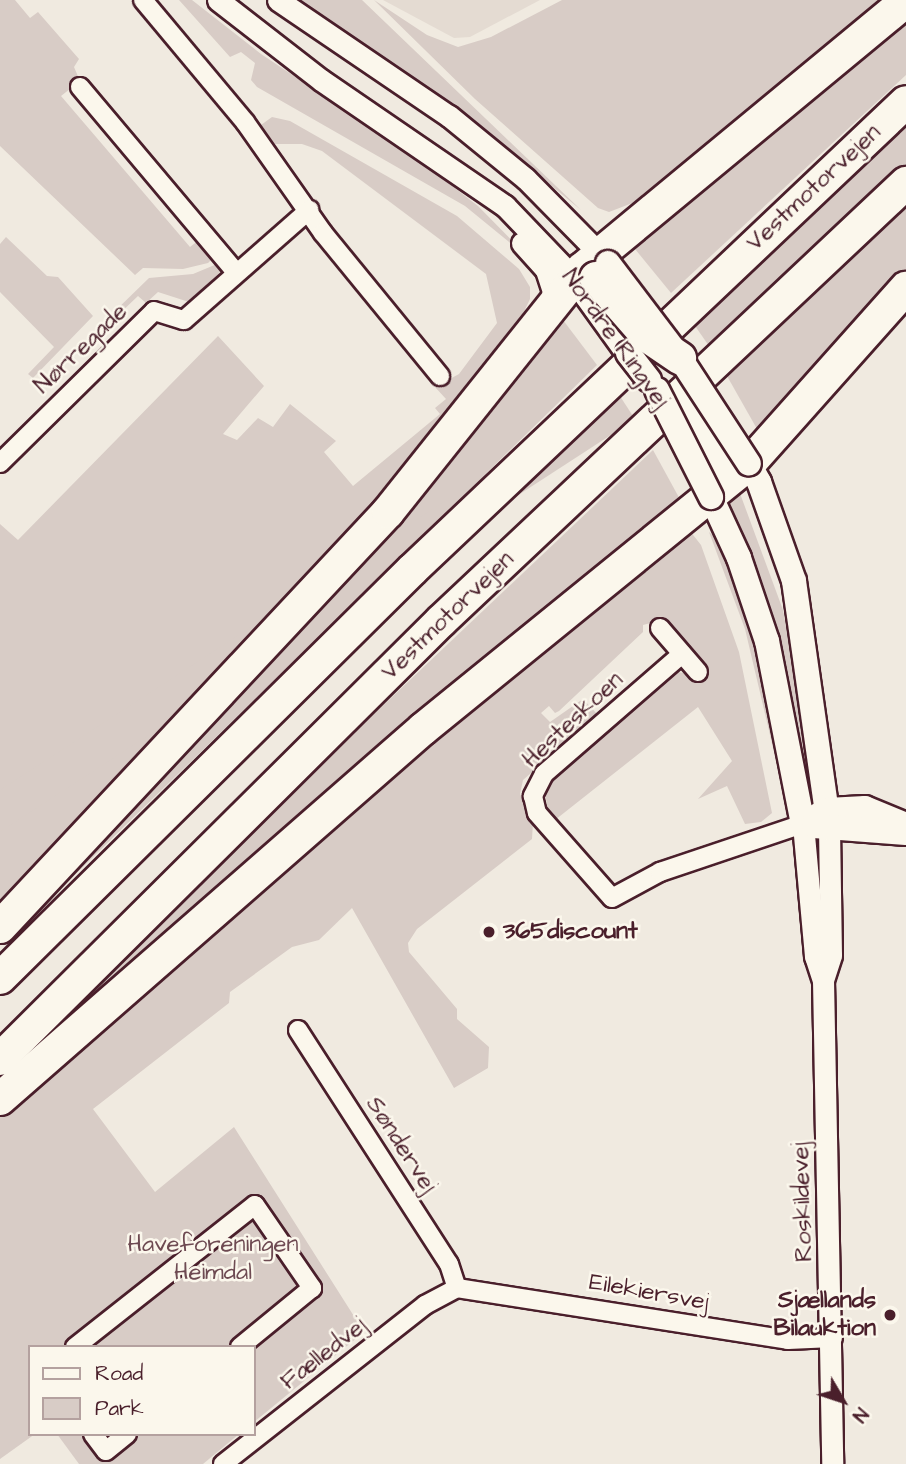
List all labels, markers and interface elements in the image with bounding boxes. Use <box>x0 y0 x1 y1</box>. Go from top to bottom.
street label: Vestmotorvejen <box>741 118 887 258</box>
street label: Nordre Ringvej <box>555 264 675 414</box>
street label: Nørregade <box>29 298 133 400</box>
street label: Vestmotorvejen <box>376 546 520 686</box>
street label: Hesteskoen <box>517 666 629 774</box>
place label: 365discount <box>503 918 638 946</box>
marker: 365discount <box>481 924 497 940</box>
street label: Søndervej <box>359 1091 443 1199</box>
street label: Roskildevej <box>787 1142 819 1262</box>
park label: Haveforeningen Heimdal <box>127 1231 299 1287</box>
street label: Eilekiersvej <box>587 1268 711 1318</box>
place label: Sjællands Bilauktion <box>774 1287 876 1343</box>
marker: Sjællands Bilauktion <box>882 1307 898 1323</box>
street label: Fælledvej <box>275 1311 373 1397</box>
legend <box>28 1345 256 1436</box>
text: Road <box>95 1359 143 1388</box>
north arrow <box>808 1366 878 1436</box>
text: Park <box>95 1394 144 1423</box>
text: N <box>845 1401 874 1428</box>

